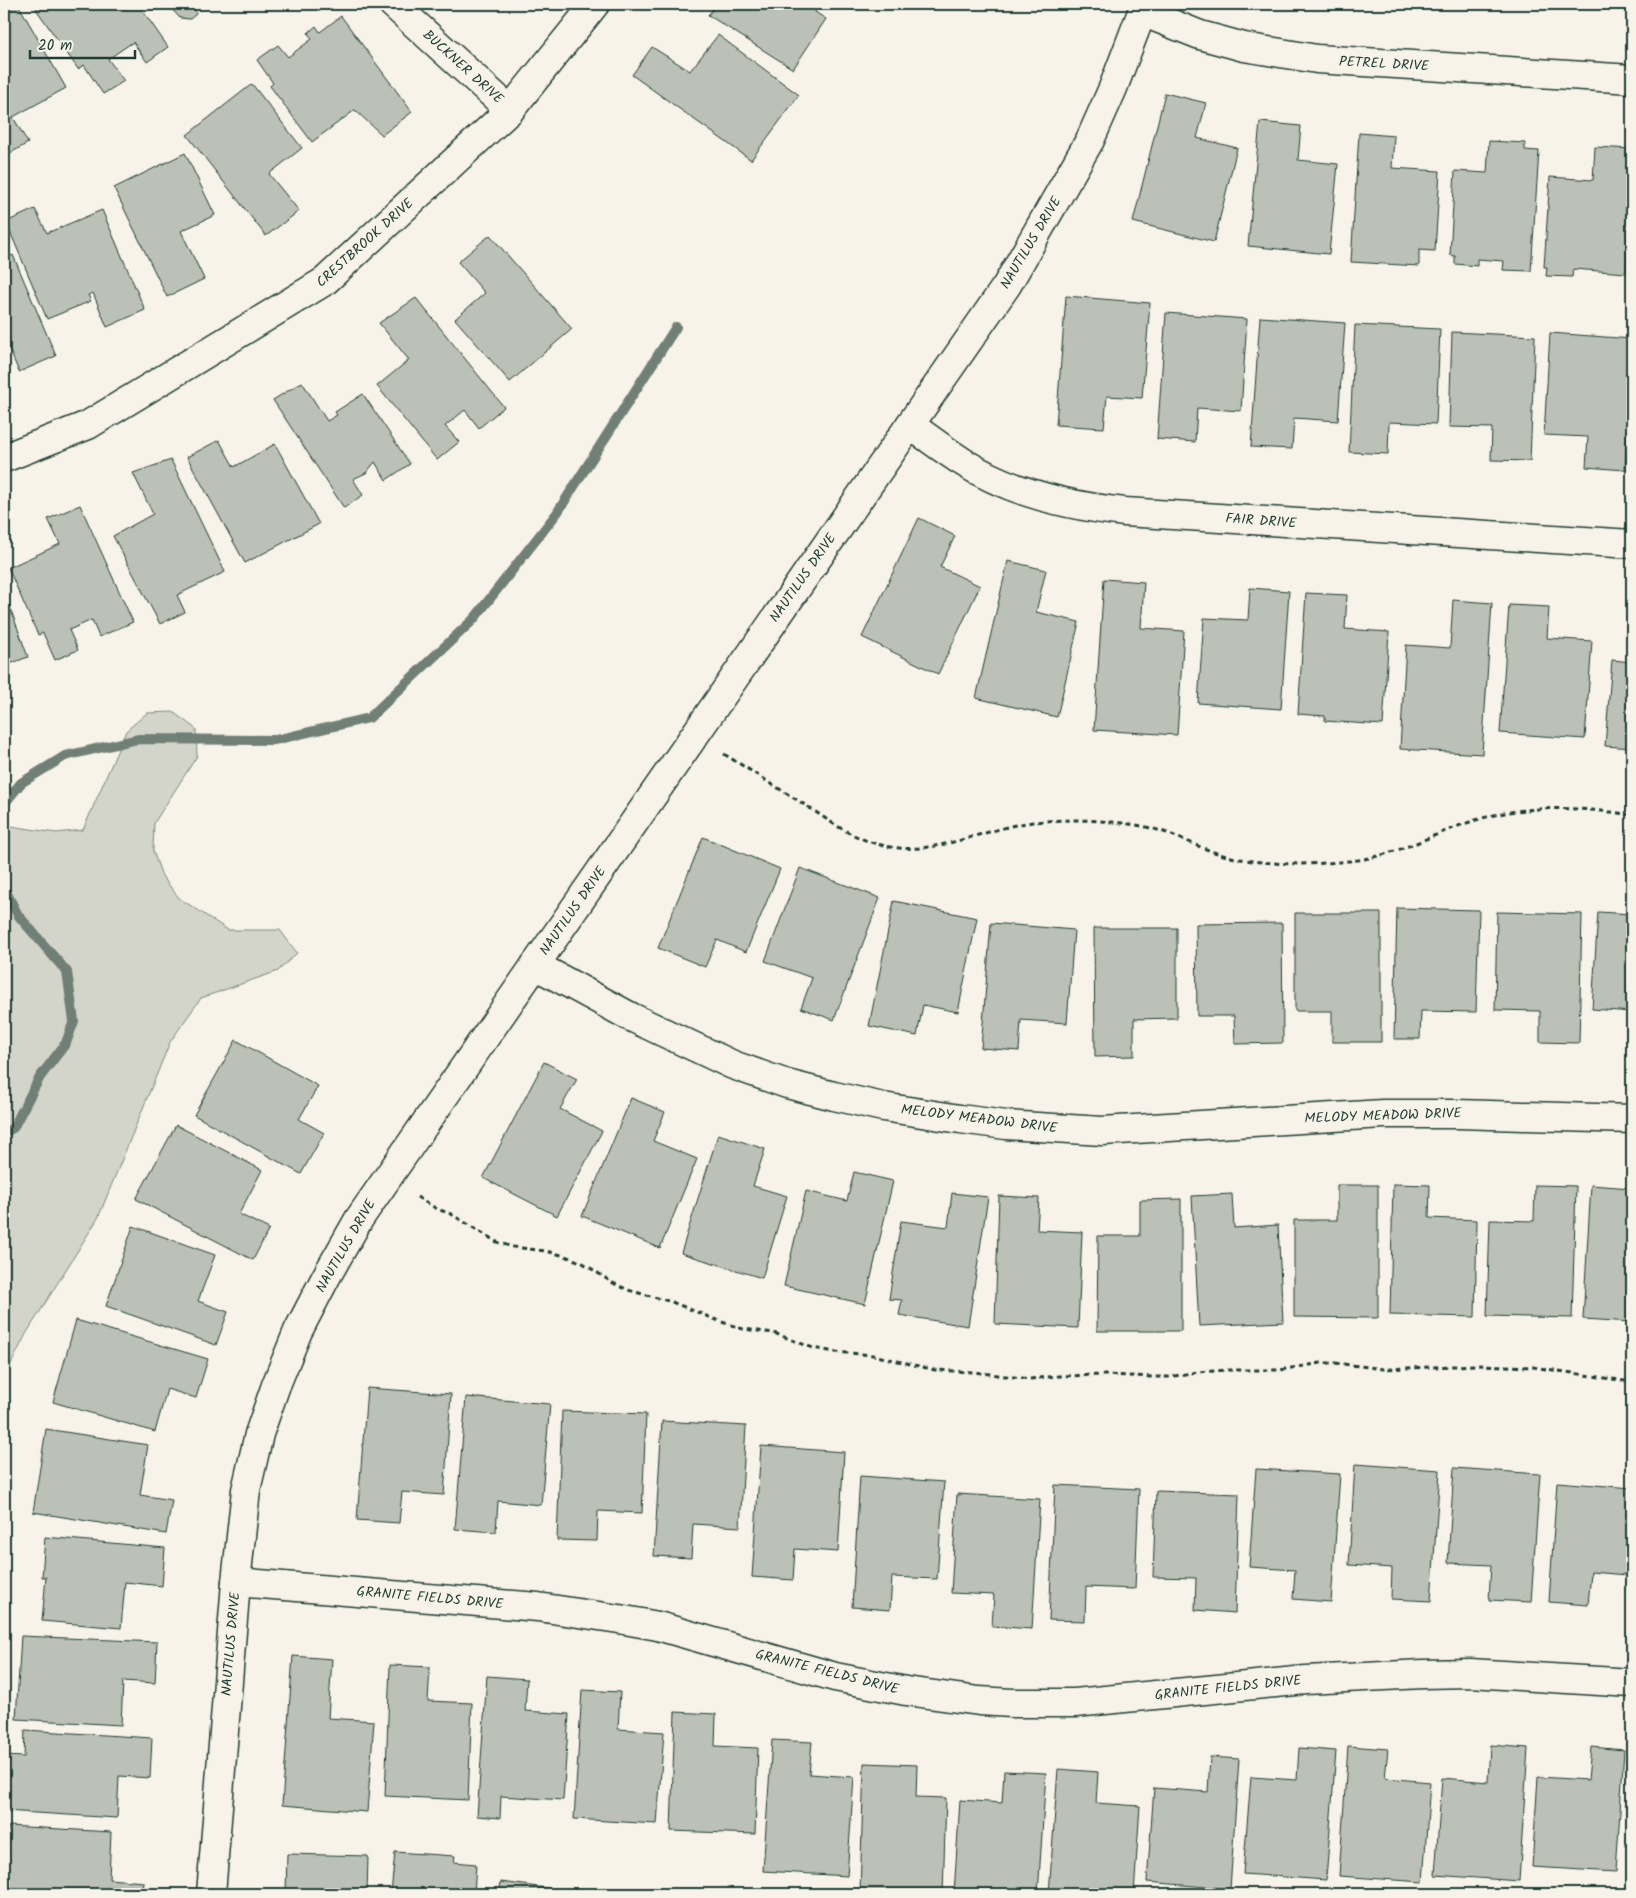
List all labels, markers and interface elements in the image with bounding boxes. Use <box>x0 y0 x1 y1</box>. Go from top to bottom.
street label: BUCKNER DRIVE <box>418 25 509 110</box>
scale bar <box>30 28 135 60</box>
text: 20 m <box>38 34 72 58</box>
street label: PETREL DRIVE <box>1338 51 1430 77</box>
street label: CRESTBROOK DRIVE <box>311 192 419 293</box>
street label: NAUTILUS DRIVE <box>995 192 1068 293</box>
street label: FAIR DRIVE <box>1225 508 1298 535</box>
street label: NAUTILUS DRIVE <box>764 528 842 627</box>
street label: NAUTILUS DRIVE <box>534 861 612 960</box>
street label: MELODY MEADOW DRIVE <box>900 1098 1059 1140</box>
street label: MELODY MEADOW DRIVE <box>1304 1102 1463 1130</box>
street label: NAUTILUS DRIVE <box>310 1195 382 1297</box>
street label: GRANITE FIELDS DRIVE <box>356 1581 505 1615</box>
street label: NAUTILUS DRIVE <box>215 1590 247 1697</box>
street label: GRANITE FIELDS DRIVE <box>753 1644 902 1701</box>
street label: GRANITE FIELDS DRIVE <box>1154 1669 1303 1707</box>

